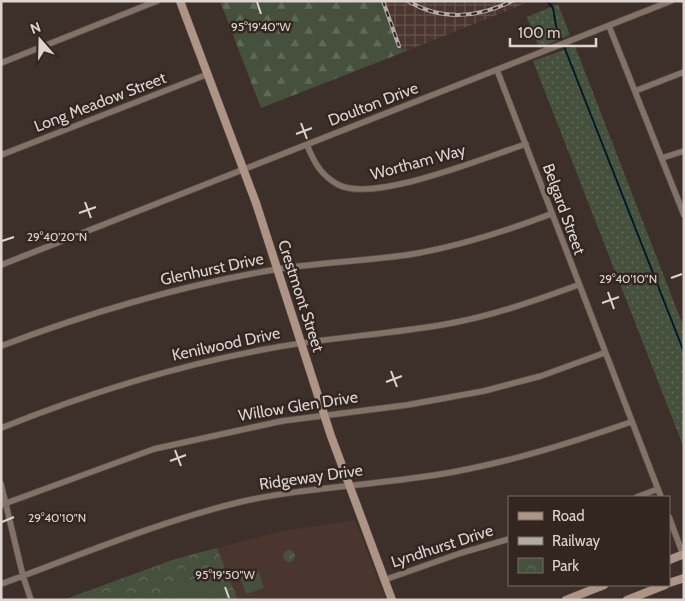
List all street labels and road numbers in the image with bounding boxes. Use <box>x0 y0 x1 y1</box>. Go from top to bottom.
street label: Long Meadow Street <box>31 68 169 136</box>
street label: Doulton Drive <box>325 78 421 130</box>
street label: Wortham Way <box>368 140 468 184</box>
street label: Belgard Street <box>539 161 589 258</box>
street label: Crestmont Street <box>274 238 328 355</box>
street label: Glenhurst Drive <box>159 249 265 289</box>
street label: Kenilwood Drive <box>170 323 282 365</box>
street label: Willow Glen Drive <box>237 387 359 425</box>
street label: Ridgeway Drive <box>258 460 364 494</box>
street label: Lyndhurst Drive <box>388 521 496 571</box>

